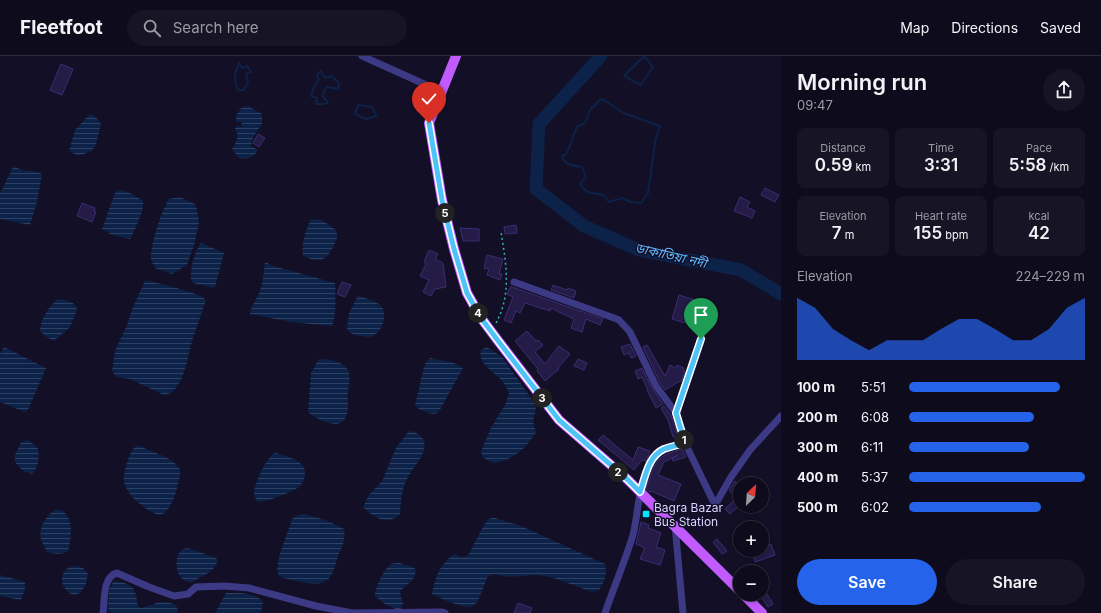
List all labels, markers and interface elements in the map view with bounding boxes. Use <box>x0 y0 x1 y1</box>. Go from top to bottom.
search box <box>127 10 407 46</box>
text: Fleetfoot <box>20 16 103 39</box>
icon: search <box>141 17 163 39</box>
text: Search here <box>173 18 258 37</box>
text: Map <box>900 19 929 36</box>
text: Directions <box>951 19 1018 36</box>
text: Saved <box>1040 19 1081 36</box>
text: Morning run <box>797 69 927 95</box>
button: share <box>1043 69 1085 111</box>
pin <box>412 82 446 123</box>
icon: check <box>418 88 440 110</box>
text: 09:47 <box>797 97 833 113</box>
text: Distance <box>820 141 866 155</box>
text: Time <box>928 141 954 155</box>
text: Pace <box>1026 141 1052 155</box>
text: 0.59 <box>815 155 852 175</box>
text: 3:31 <box>924 155 958 175</box>
text: 5:58 <box>1009 155 1046 175</box>
text: km <box>852 160 871 174</box>
text: /km <box>1046 160 1069 174</box>
pin: 5 <box>435 203 455 223</box>
text: 5 <box>441 206 449 220</box>
text: Elevation <box>819 209 867 223</box>
text: Heart rate <box>915 209 967 223</box>
text: kcal <box>1028 209 1050 223</box>
text: 7 <box>832 223 842 243</box>
text: 155 <box>914 223 942 243</box>
text: 42 <box>1028 223 1050 243</box>
text: m <box>842 228 854 242</box>
text: bpm <box>942 228 968 242</box>
water label: ডাকাতিয়া নদী <box>634 239 711 272</box>
text: Elevation <box>797 268 853 284</box>
text: 224–229 m <box>1015 268 1085 284</box>
pin <box>684 298 718 339</box>
pin: 4 <box>468 303 488 323</box>
icon: arrive <box>690 304 712 326</box>
text: 4 <box>474 306 482 320</box>
text: 100 m <box>797 379 835 395</box>
text: 5:51 <box>861 379 886 395</box>
pin: 3 <box>532 388 552 408</box>
text: 3 <box>538 391 546 405</box>
text: 200 m <box>797 409 838 425</box>
text: 6:08 <box>861 409 889 425</box>
pin: 1 <box>674 430 694 450</box>
text: 1 <box>682 433 686 447</box>
text: 300 m <box>797 439 838 455</box>
text: 6:11 <box>861 439 883 455</box>
pin: 2 <box>608 462 628 482</box>
text: 2 <box>615 465 621 479</box>
text: 400 m <box>797 469 838 485</box>
text: 5:37 <box>861 469 888 485</box>
north arrow <box>733 477 769 513</box>
map controls <box>733 477 769 601</box>
text: 500 m <box>797 499 838 515</box>
text: 6:02 <box>861 499 889 515</box>
place label: Bagra Bazar Bus Station <box>654 500 724 529</box>
marker: Bagra Bazar Bus Station <box>641 509 651 519</box>
button: + <box>733 521 769 557</box>
button: Save <box>797 559 937 605</box>
button: Share <box>945 559 1085 605</box>
button: − <box>733 565 769 601</box>

